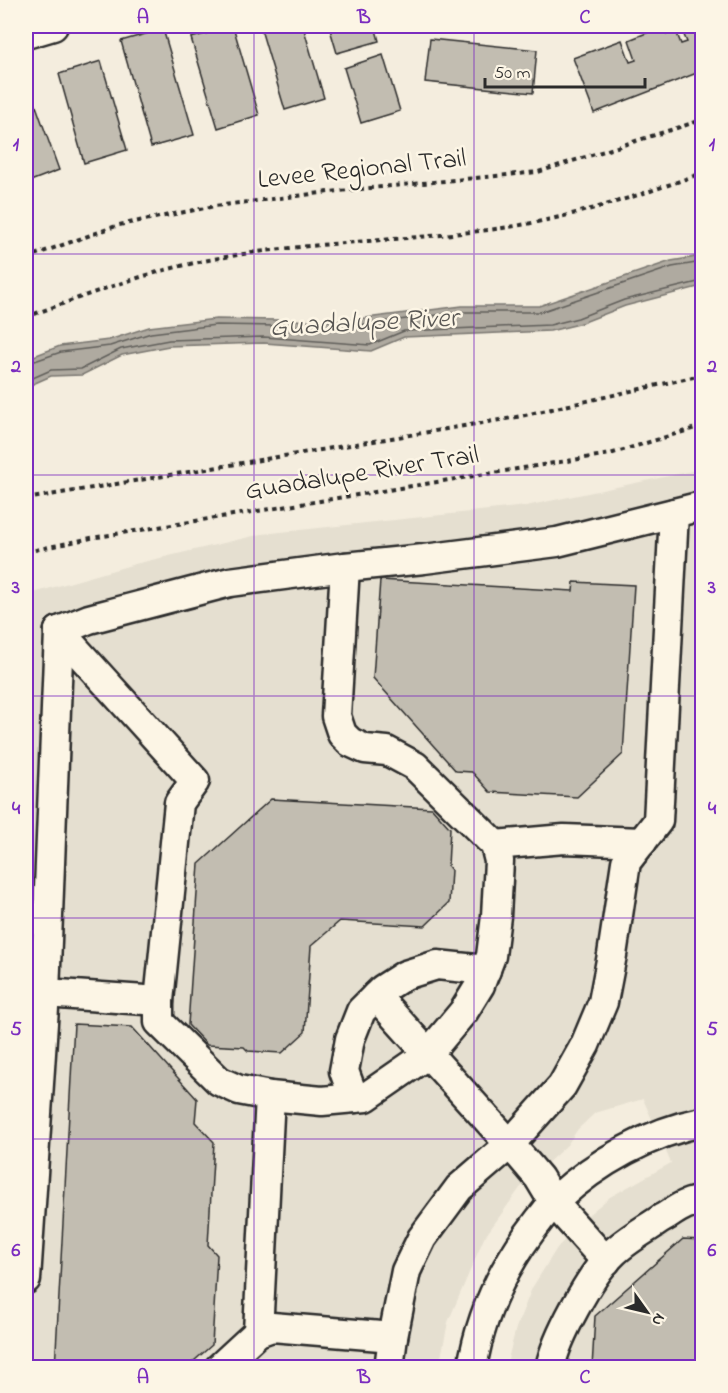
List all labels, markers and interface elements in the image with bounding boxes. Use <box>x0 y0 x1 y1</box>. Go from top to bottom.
text: A <box>137 4 149 33</box>
text: B <box>356 4 371 33</box>
text: C <box>580 4 591 33</box>
scale bar <box>485 51 646 89</box>
text: 50 m <box>494 61 531 87</box>
text: 1 <box>13 131 20 160</box>
text: 1 <box>709 131 716 160</box>
street label: Levee Regional Trail <box>256 140 468 200</box>
water label: Guadalupe River <box>269 298 462 349</box>
text: 2 <box>10 353 21 382</box>
text: 2 <box>706 353 717 382</box>
street label: Guadalupe River Trail <box>242 436 482 512</box>
text: 3 <box>11 574 20 603</box>
text: 3 <box>707 574 716 603</box>
text: 4 <box>12 795 21 824</box>
text: 4 <box>708 795 717 824</box>
text: 5 <box>10 1016 22 1045</box>
text: 5 <box>706 1016 718 1045</box>
text: 6 <box>12 1237 21 1266</box>
text: 6 <box>708 1237 717 1266</box>
north arrow <box>617 1282 677 1342</box>
text: N <box>645 1308 671 1331</box>
text: A <box>137 1364 149 1393</box>
text: B <box>356 1364 371 1393</box>
text: C <box>580 1364 591 1393</box>

